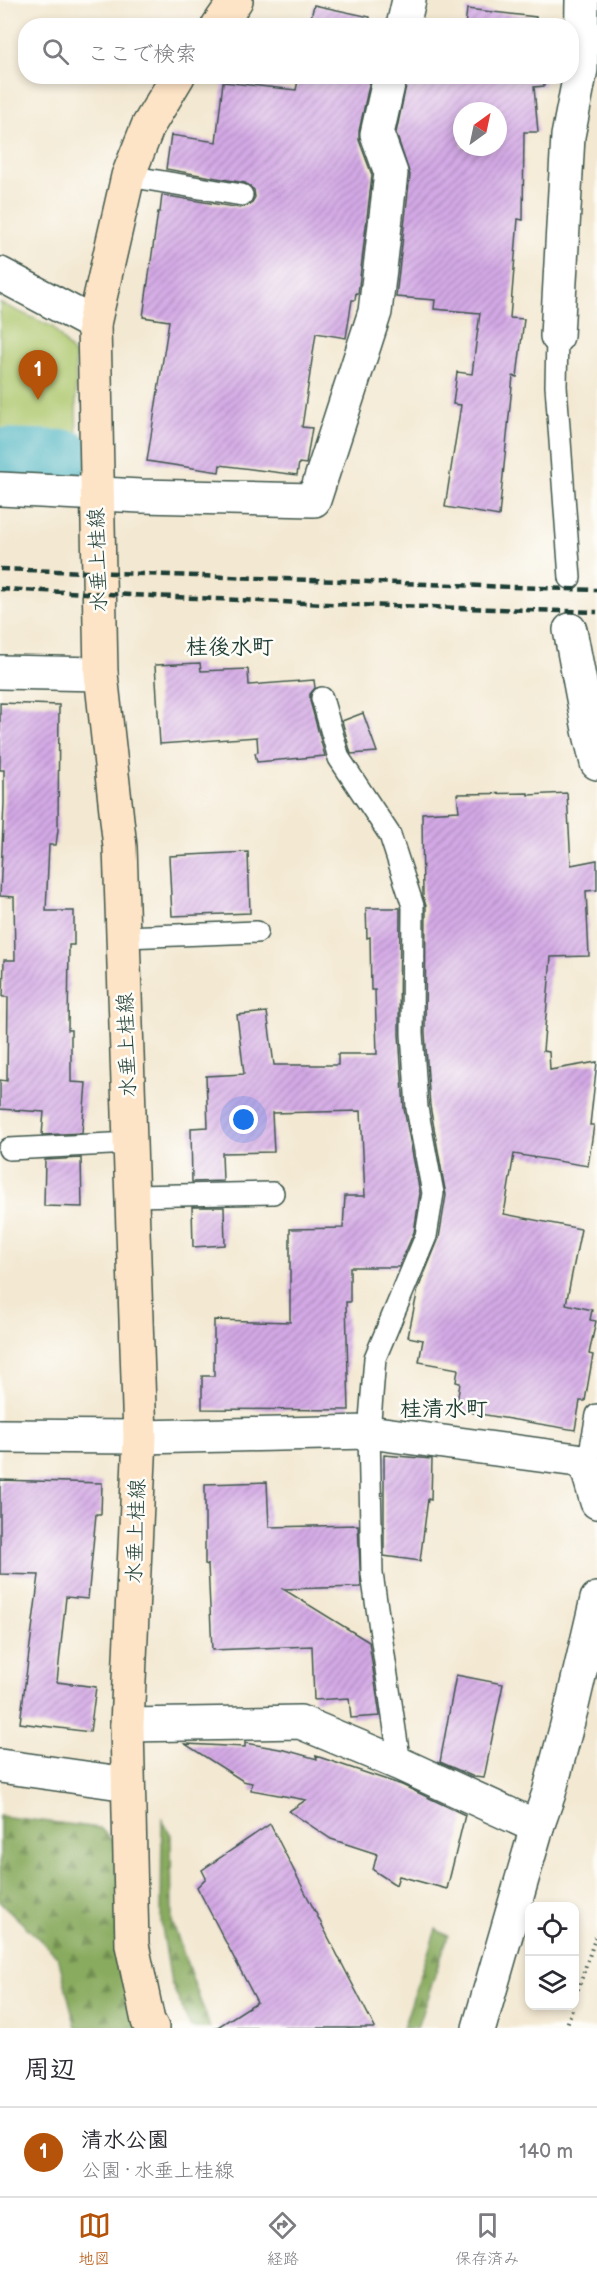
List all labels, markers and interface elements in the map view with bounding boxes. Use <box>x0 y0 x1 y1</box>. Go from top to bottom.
search box <box>18 18 579 84</box>
icon: search <box>39 35 72 68</box>
text: ここで検索 <box>87 41 197 68</box>
north arrow <box>453 102 507 156</box>
pin: 1 <box>18 350 57 400</box>
street label: 水垂上桂線 <box>84 507 112 613</box>
district label: 桂後水町 <box>186 634 274 661</box>
street label: 水垂上桂線 <box>113 992 141 1098</box>
your location <box>229 1105 258 1134</box>
district label: 桂清水町 <box>400 1396 488 1423</box>
street label: 水垂上桂線 <box>122 1478 150 1584</box>
map controls <box>525 1902 579 2010</box>
button: locate <box>525 1902 579 1956</box>
button: layers <box>525 1956 579 2010</box>
text: 周辺 <box>24 2055 76 2086</box>
text: 清水公園 <box>81 2127 169 2154</box>
text: 1 <box>39 2140 48 2164</box>
text: 140 m <box>519 2140 573 2164</box>
text: 公園 · 水垂上桂線 <box>81 2159 234 2183</box>
tab: 地図 <box>78 2209 111 2269</box>
tab: 経路 <box>266 2209 299 2269</box>
tab: 保存済み <box>455 2209 519 2269</box>

